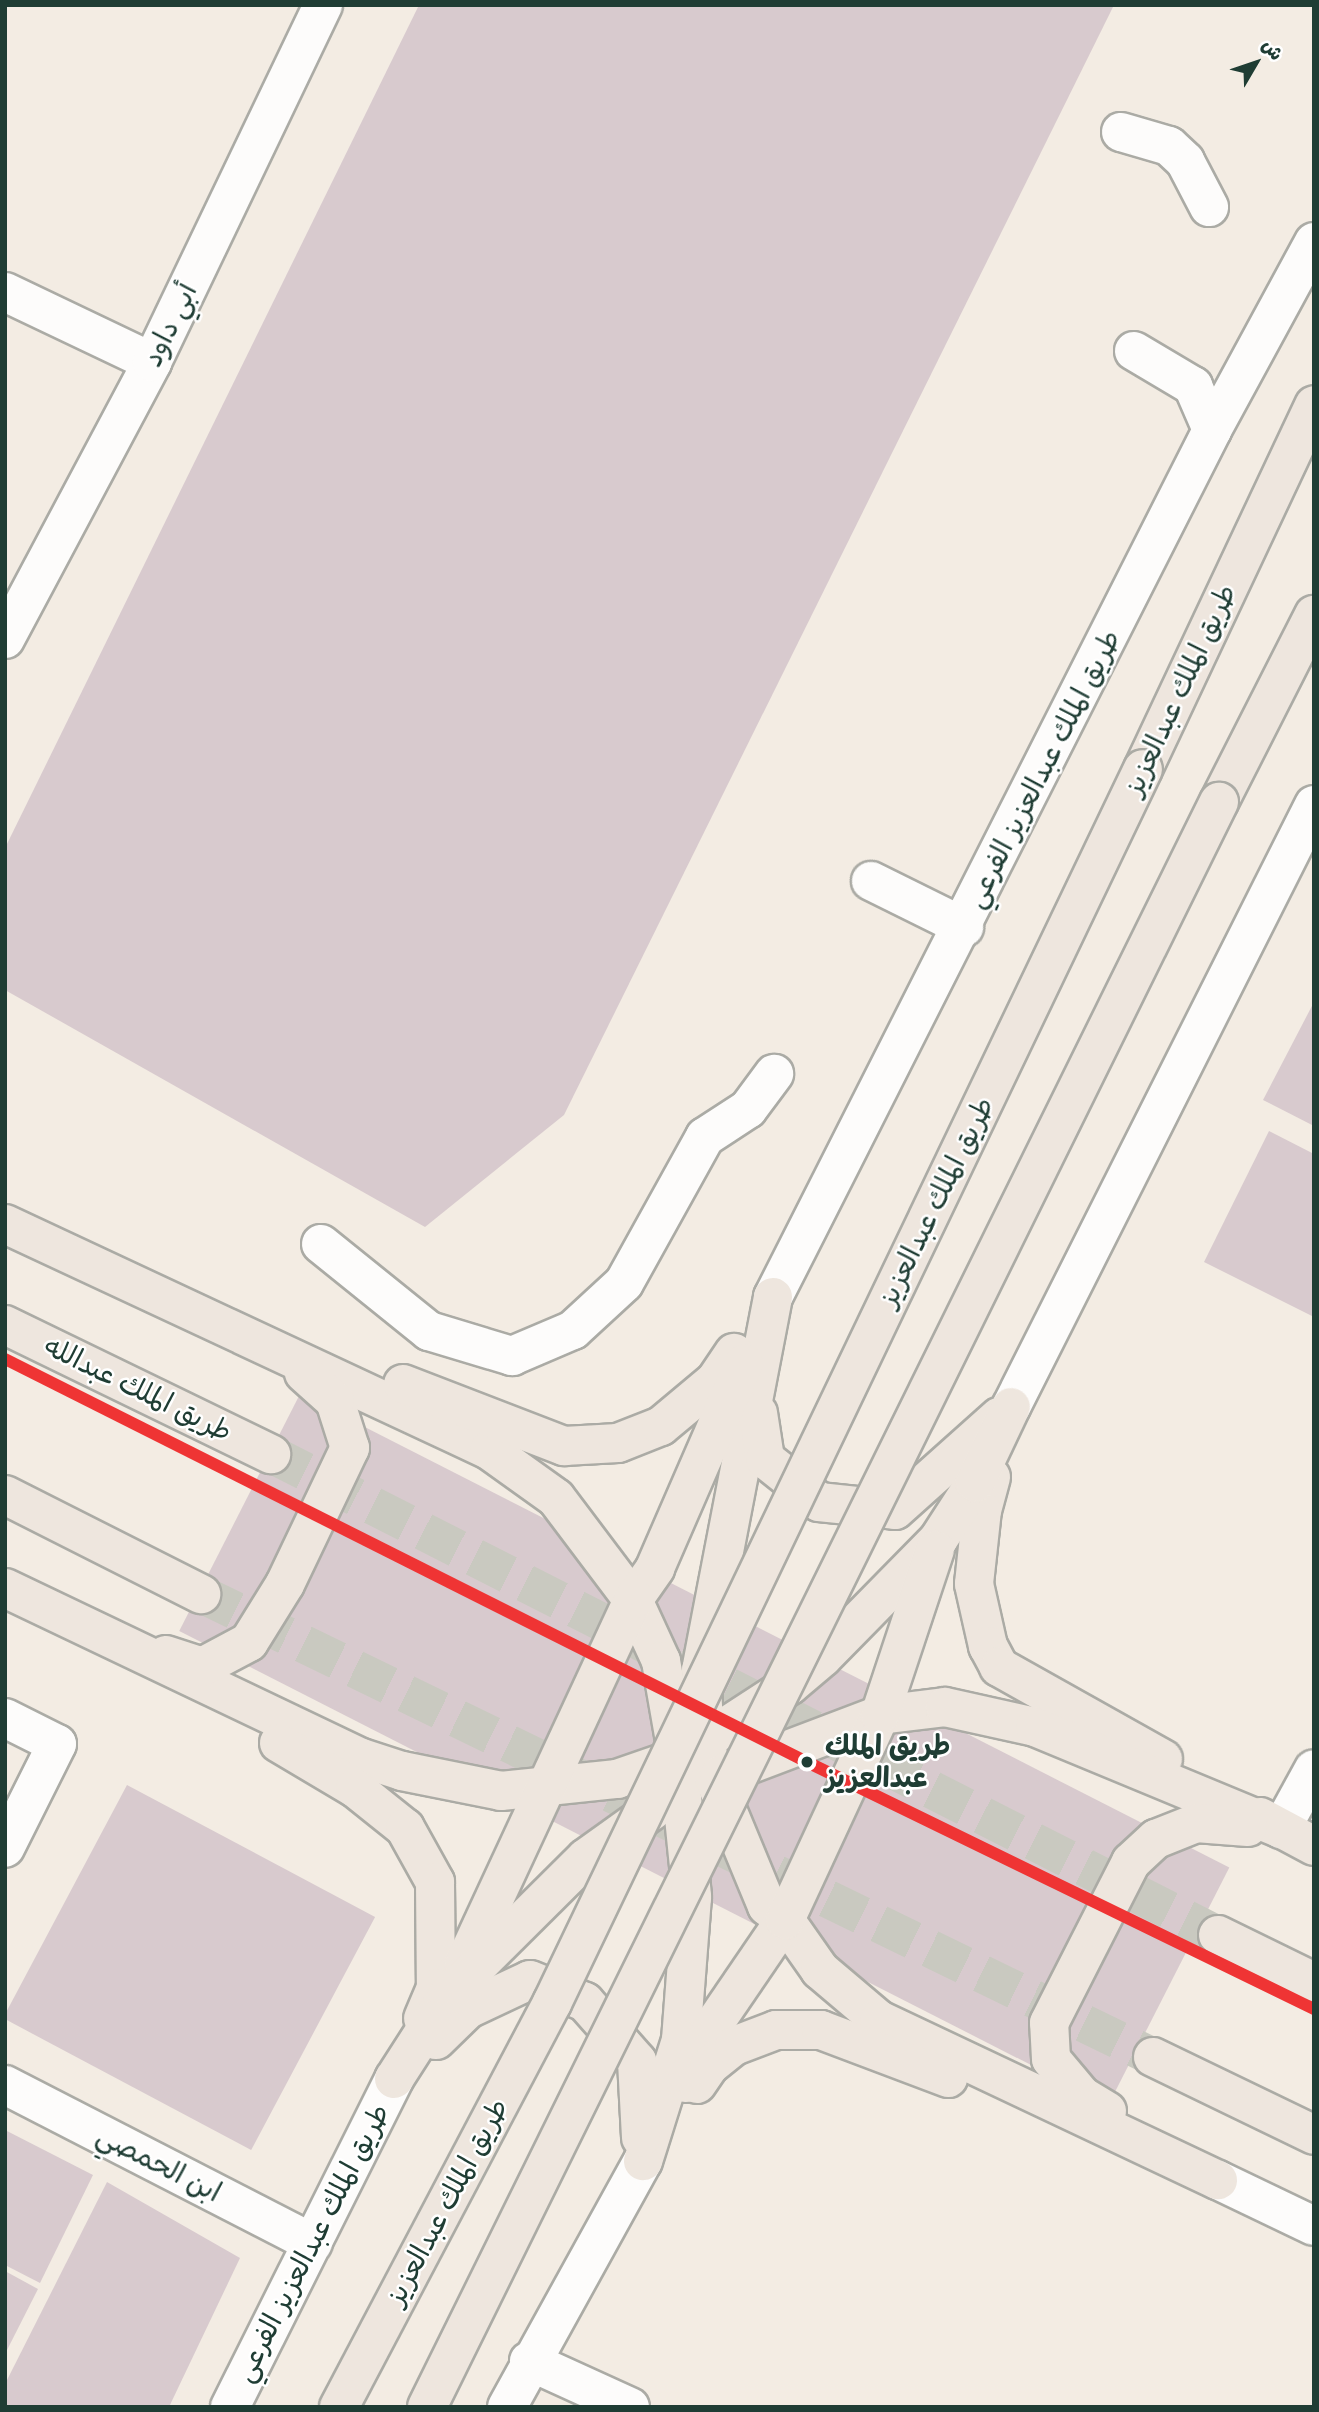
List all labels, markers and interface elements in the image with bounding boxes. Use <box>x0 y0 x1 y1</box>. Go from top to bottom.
north arrow <box>1221 28 1291 98</box>
text: ش <box>1256 34 1288 65</box>
street label: أبي داود <box>135 278 205 372</box>
street label: طريق الملك عبدالعزيز <box>1116 579 1244 801</box>
street label: طريق الملك عبدالعزيز الفرعي <box>958 624 1128 914</box>
street label: طريق الملك عبدالعزيز <box>871 1092 1001 1312</box>
street label: طريق الملك عبدالله <box>39 1329 237 1449</box>
place label: طريق الملك عبدالعزيز <box>825 1729 951 1795</box>
marker: طريق الملك عبدالعزيز <box>795 1750 819 1774</box>
street label: طريق الملك عبدالعزيز <box>378 2093 516 2311</box>
street label: طريق الملك عبدالعزيز الفرعي <box>227 2098 397 2388</box>
street label: ابن الحمصي <box>91 2118 227 2210</box>

